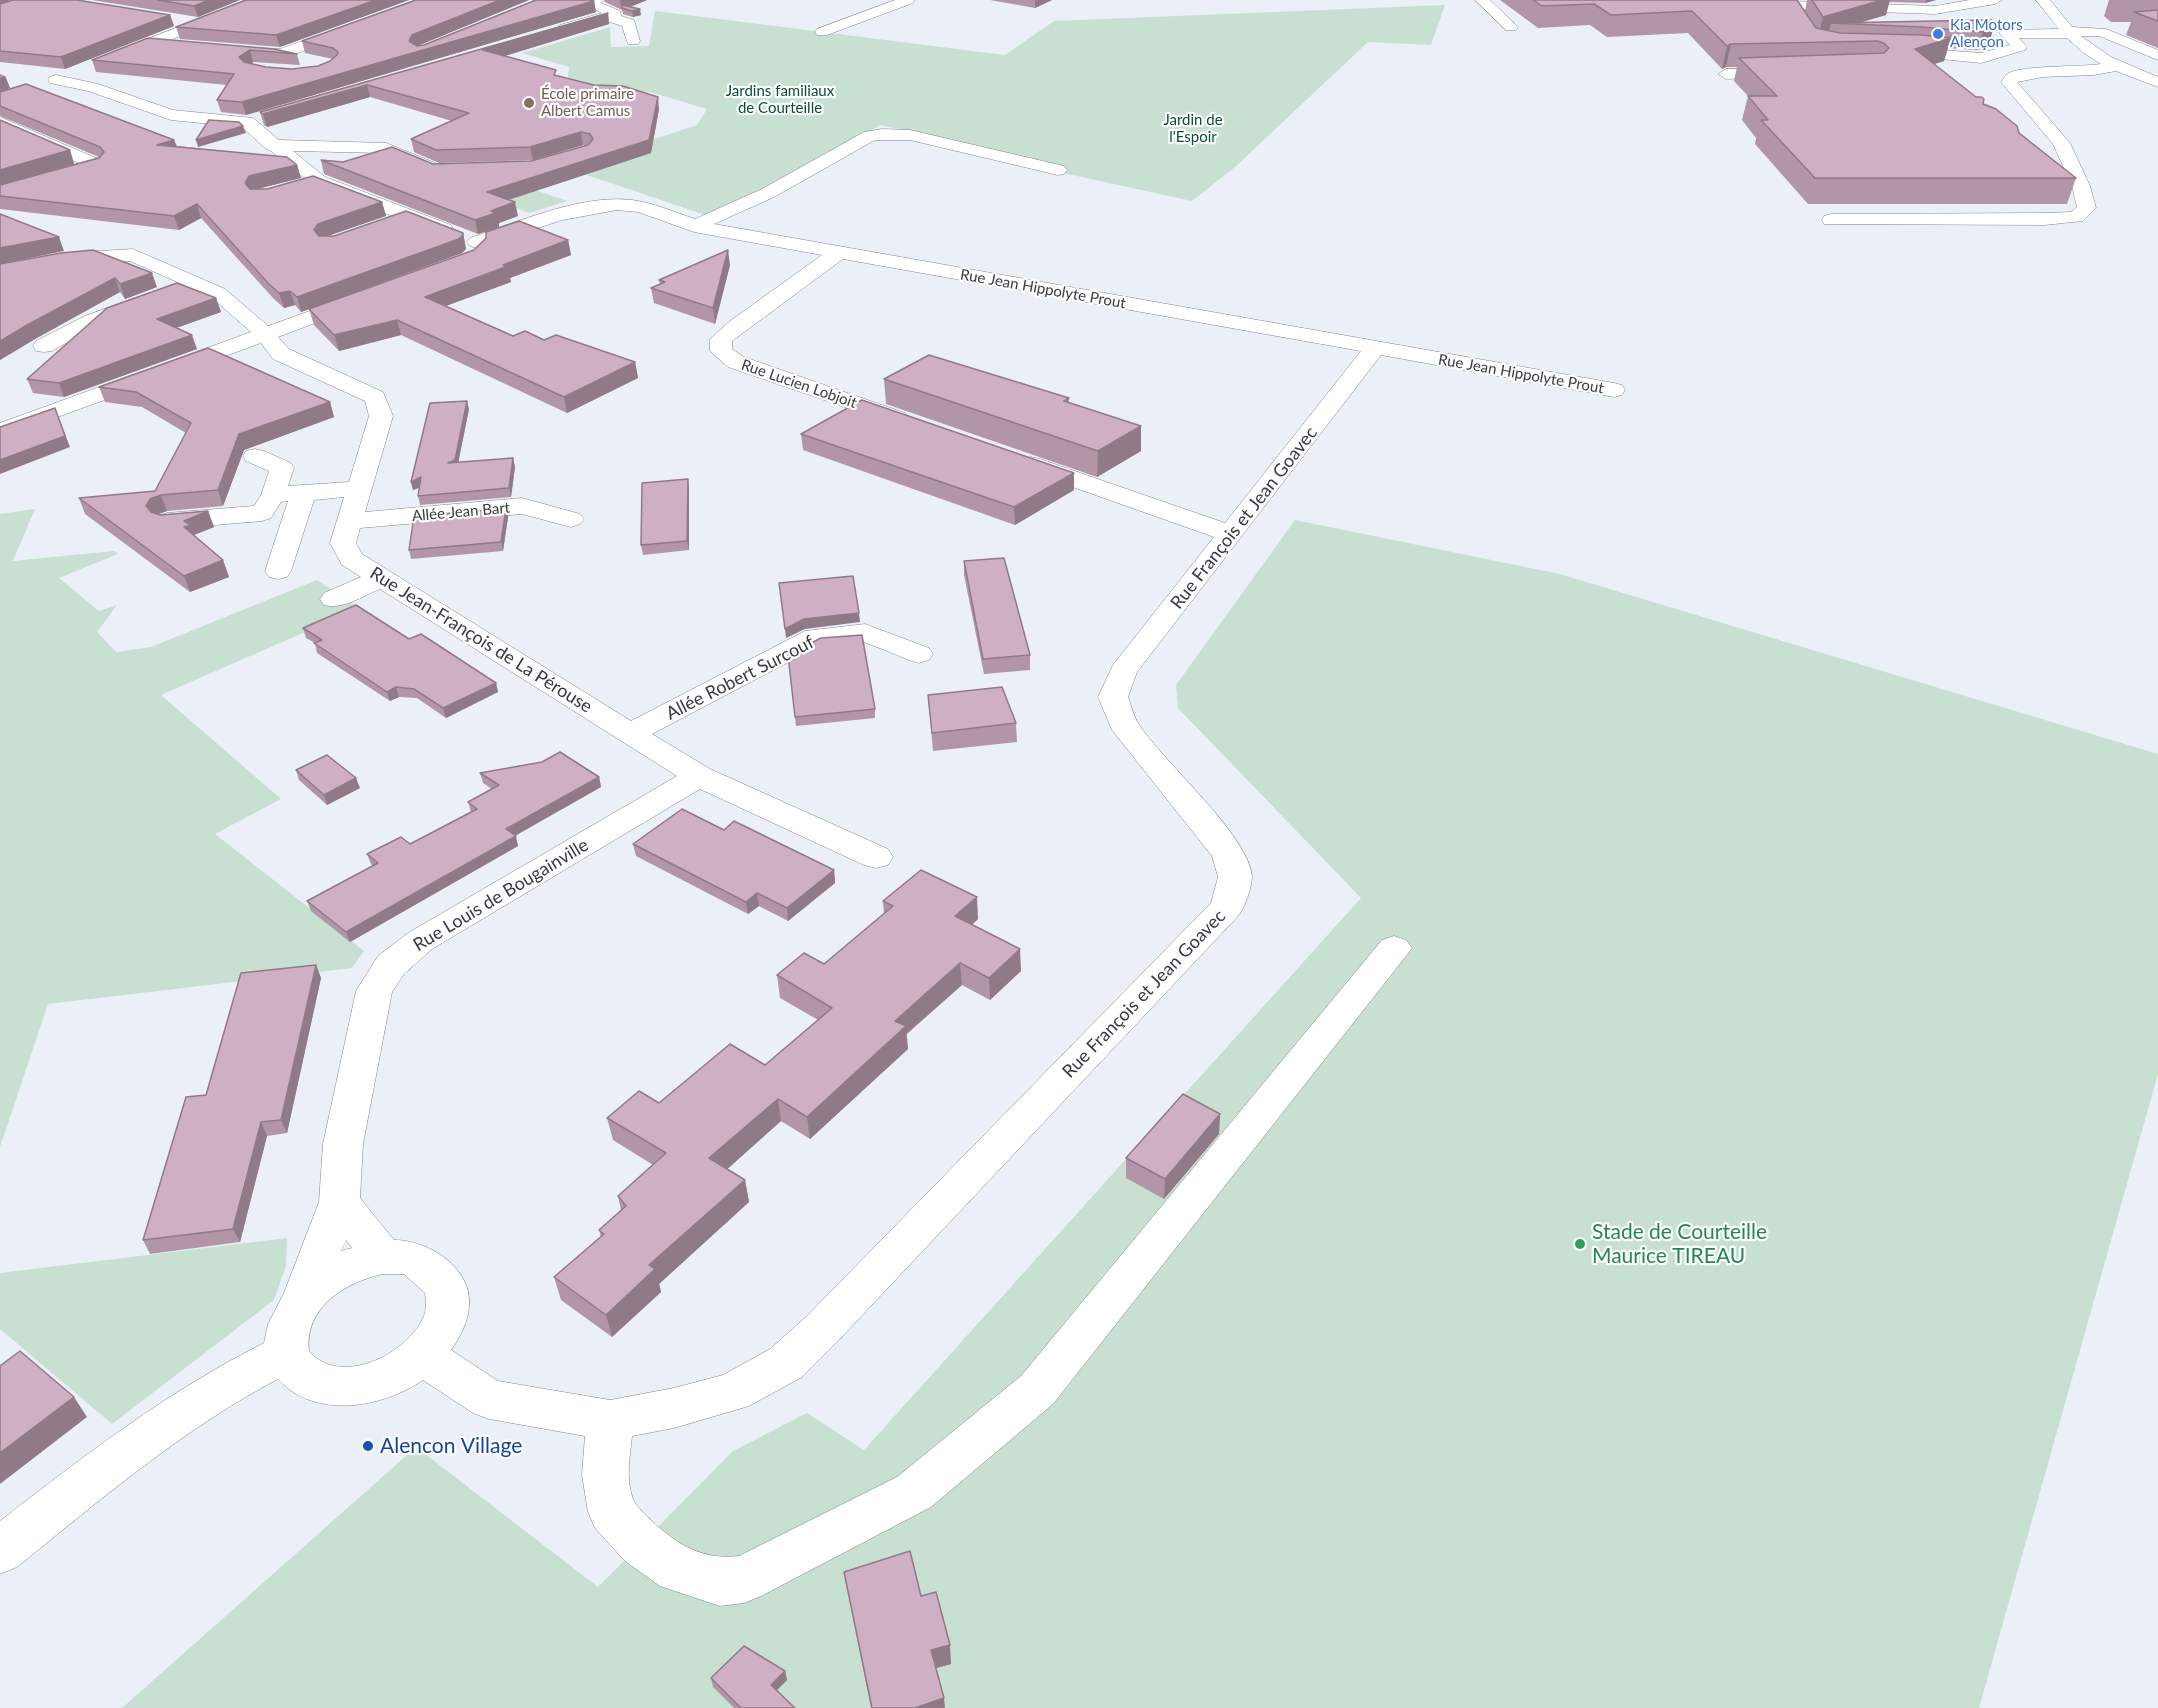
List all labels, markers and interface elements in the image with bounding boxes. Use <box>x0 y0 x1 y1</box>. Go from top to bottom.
place label: Kia Motors Alençon <box>1950 16 2023 51</box>
marker: Kia Motors Alençon <box>1931 27 1945 41</box>
park label: Jardins familiaux de Courteille <box>726 82 834 117</box>
place label: École primaire Albert Camus <box>541 85 634 120</box>
marker: École primaire Albert Camus <box>522 96 536 110</box>
park label: Jardin de l'Espoir <box>1163 111 1223 146</box>
street label: Rue Jean Hippolyte Prout <box>959 266 1127 312</box>
street label: Rue Jean Hippolyte Prout <box>1437 351 1605 397</box>
street label: Rue Lucien Lobjoit <box>739 356 859 412</box>
street label: Rue François et Jean Goavec <box>1166 423 1322 613</box>
street label: Allée Jean Bart <box>411 499 511 525</box>
street label: Rue Jean-François de La Pérouse <box>366 562 596 718</box>
street label: Allée Robert Surcouf <box>662 631 818 725</box>
street label: Rue Louis de Bougainville <box>409 834 593 956</box>
street label: Rue François et Jean Goavec <box>1058 905 1230 1083</box>
place label: Stade de Courteille Maurice TIREAU <box>1592 1219 1767 1269</box>
marker: Stade de Courteille Maurice TIREAU <box>1573 1237 1587 1251</box>
place label: Alencon Village <box>380 1433 522 1459</box>
marker: Alencon Village <box>361 1439 375 1453</box>

